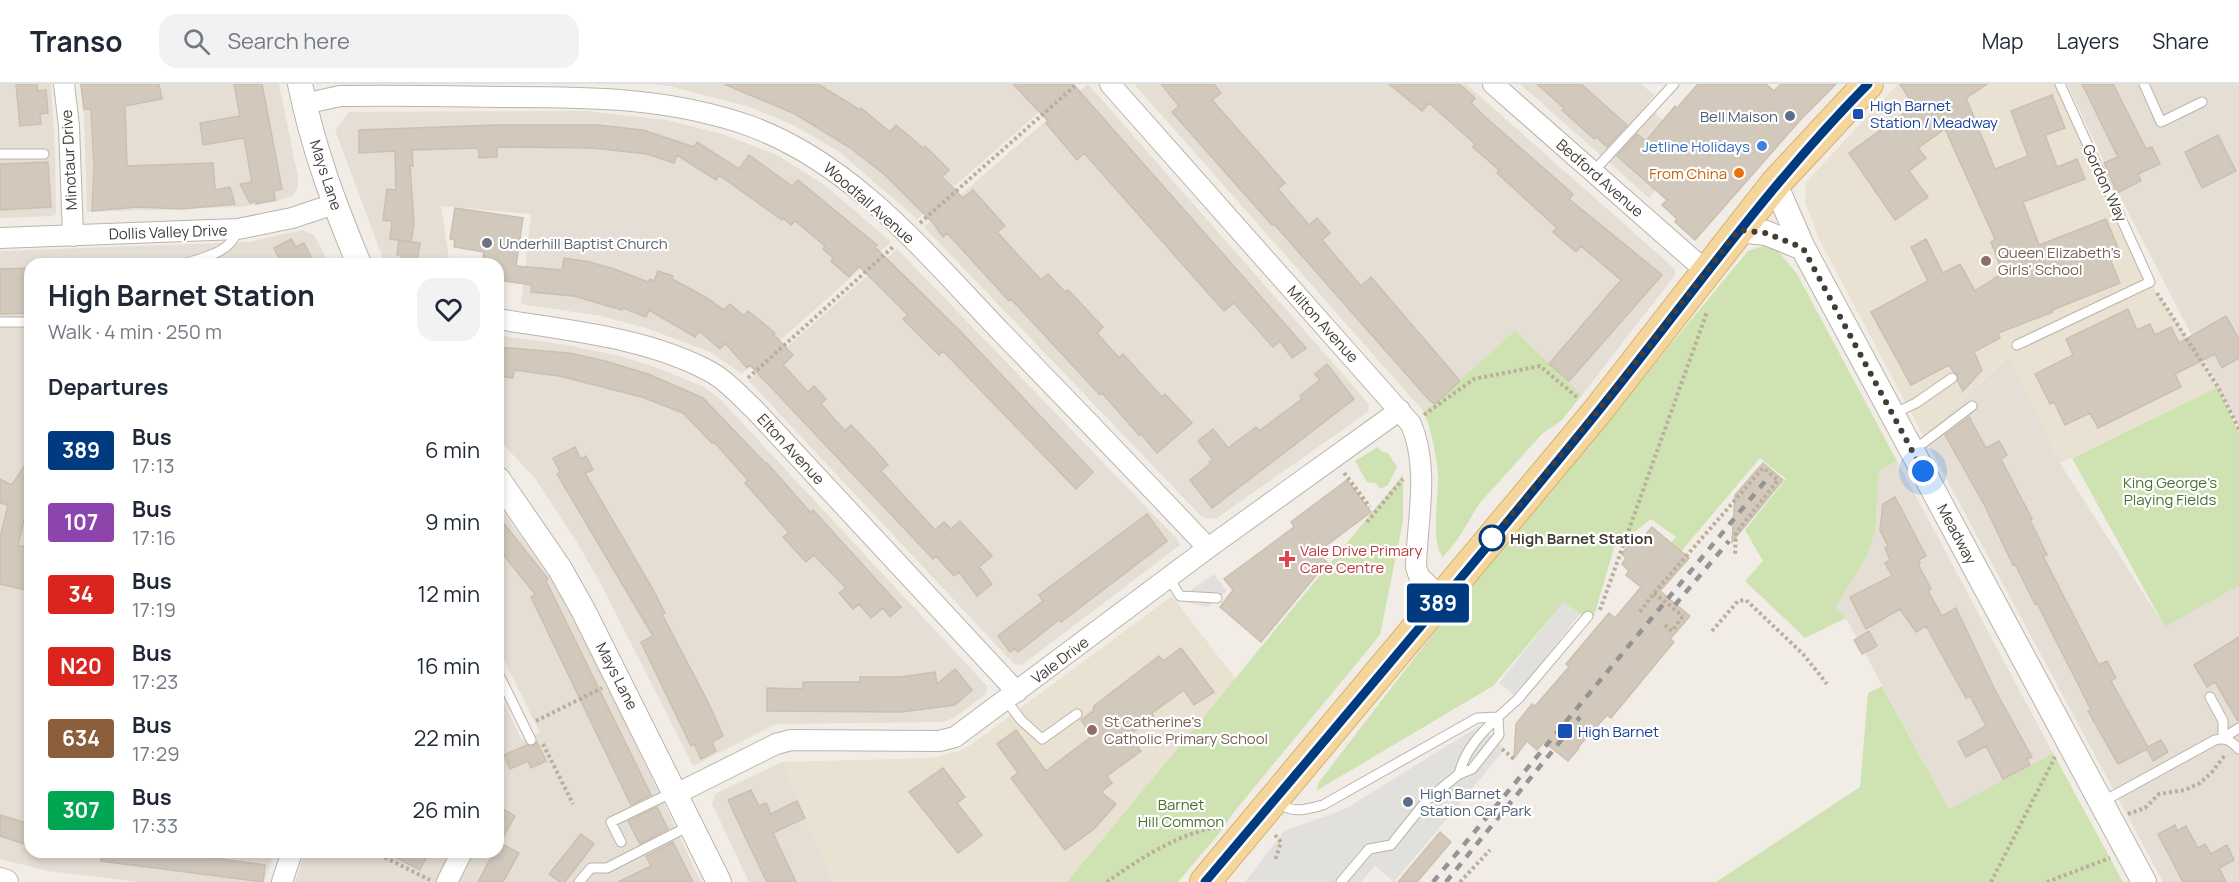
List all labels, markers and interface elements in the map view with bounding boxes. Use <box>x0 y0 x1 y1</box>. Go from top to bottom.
search box <box>159 14 579 68</box>
text: Transo <box>30 22 123 60</box>
icon: search <box>180 25 213 58</box>
text: Search here <box>228 26 350 56</box>
text: Map <box>1982 27 2023 55</box>
text: Layers <box>2056 27 2119 55</box>
text: Share <box>2152 27 2209 55</box>
place label: High Barnet Station / Meadway <box>1870 95 1998 133</box>
place label: Bell Maison <box>1700 106 1778 127</box>
marker: High Barnet Station / Meadway <box>1851 107 1865 121</box>
street label: Minotaur Drive <box>56 109 82 211</box>
marker: Bell Maison <box>1783 109 1797 123</box>
street label: Bedford Avenue <box>1552 134 1648 222</box>
place label: Jetline Holidays <box>1642 136 1750 157</box>
street label: Mays Lane <box>305 137 347 213</box>
marker: Jetline Holidays <box>1755 139 1769 153</box>
street label: Gordon Way <box>2078 141 2132 225</box>
street label: Woodfall Avenue <box>819 158 919 249</box>
place label: From China <box>1649 163 1727 184</box>
marker: From China <box>1732 166 1746 180</box>
street label: Dollis Valley Drive <box>108 219 228 245</box>
place label: Underhill Baptist Church <box>499 233 668 254</box>
marker: Underhill Baptist Church <box>480 236 494 250</box>
place label: Queen Elizabeth's Girls' School <box>1998 242 2121 280</box>
marker: Queen Elizabeth's Girls' School <box>1979 254 1993 268</box>
text: High Barnet Station <box>48 276 315 314</box>
button: heart <box>417 278 480 341</box>
street label: Milton Avenue <box>1283 281 1364 367</box>
text: Walk · 4 min · 250 m <box>48 318 222 345</box>
text: Departures <box>48 372 168 402</box>
street label: Elton Avenue <box>753 409 829 489</box>
text: Bus <box>132 422 172 452</box>
text: 6 min <box>425 435 480 465</box>
text: 389 <box>62 436 100 464</box>
text: 17:13 <box>132 452 175 479</box>
your location <box>1908 456 1938 486</box>
park label: King George's Playing Fields <box>2123 472 2217 510</box>
text: Bus <box>132 494 172 524</box>
street label: Meadway <box>1932 500 1982 568</box>
text: 9 min <box>425 507 480 537</box>
text: 107 <box>64 508 98 536</box>
text: 17:16 <box>132 524 176 551</box>
marker: High Barnet Station <box>1479 525 1505 551</box>
place label: High Barnet Station <box>1510 528 1653 549</box>
place label: Vale Drive Primary Care Centre <box>1300 540 1422 578</box>
marker: Vale Drive Primary Care Centre <box>1278 550 1296 568</box>
text: Bus <box>132 566 172 596</box>
text: 12 min <box>418 579 480 609</box>
text: 34 <box>69 580 94 608</box>
line badge: 389 <box>1404 584 1472 622</box>
text: 389 <box>1419 589 1457 617</box>
text: 17:19 <box>132 596 176 623</box>
street label: Vale Drive <box>1027 631 1093 689</box>
text: Bus <box>132 638 172 668</box>
street label: Mays Lane <box>591 639 643 713</box>
text: 16 min <box>417 651 480 681</box>
text: N20 <box>60 652 102 680</box>
text: 17:23 <box>132 668 178 695</box>
text: Bus <box>132 710 172 740</box>
place label: St Catherine's Catholic Primary School <box>1104 711 1268 749</box>
place label: High Barnet <box>1578 721 1659 742</box>
marker: High Barnet <box>1556 722 1574 740</box>
text: 22 min <box>414 723 480 753</box>
marker: St Catherine's Catholic Primary School <box>1085 723 1099 737</box>
text: 634 <box>62 724 100 752</box>
text: 17:29 <box>132 740 180 767</box>
text: Bus <box>132 782 172 812</box>
place label: High Barnet Station Car Park <box>1420 783 1532 821</box>
park label: Barnet Hill Common <box>1138 794 1224 832</box>
text: 26 min <box>413 795 480 825</box>
marker: High Barnet Station Car Park <box>1401 795 1415 809</box>
text: 307 <box>62 796 100 824</box>
text: 17:33 <box>132 812 178 839</box>

